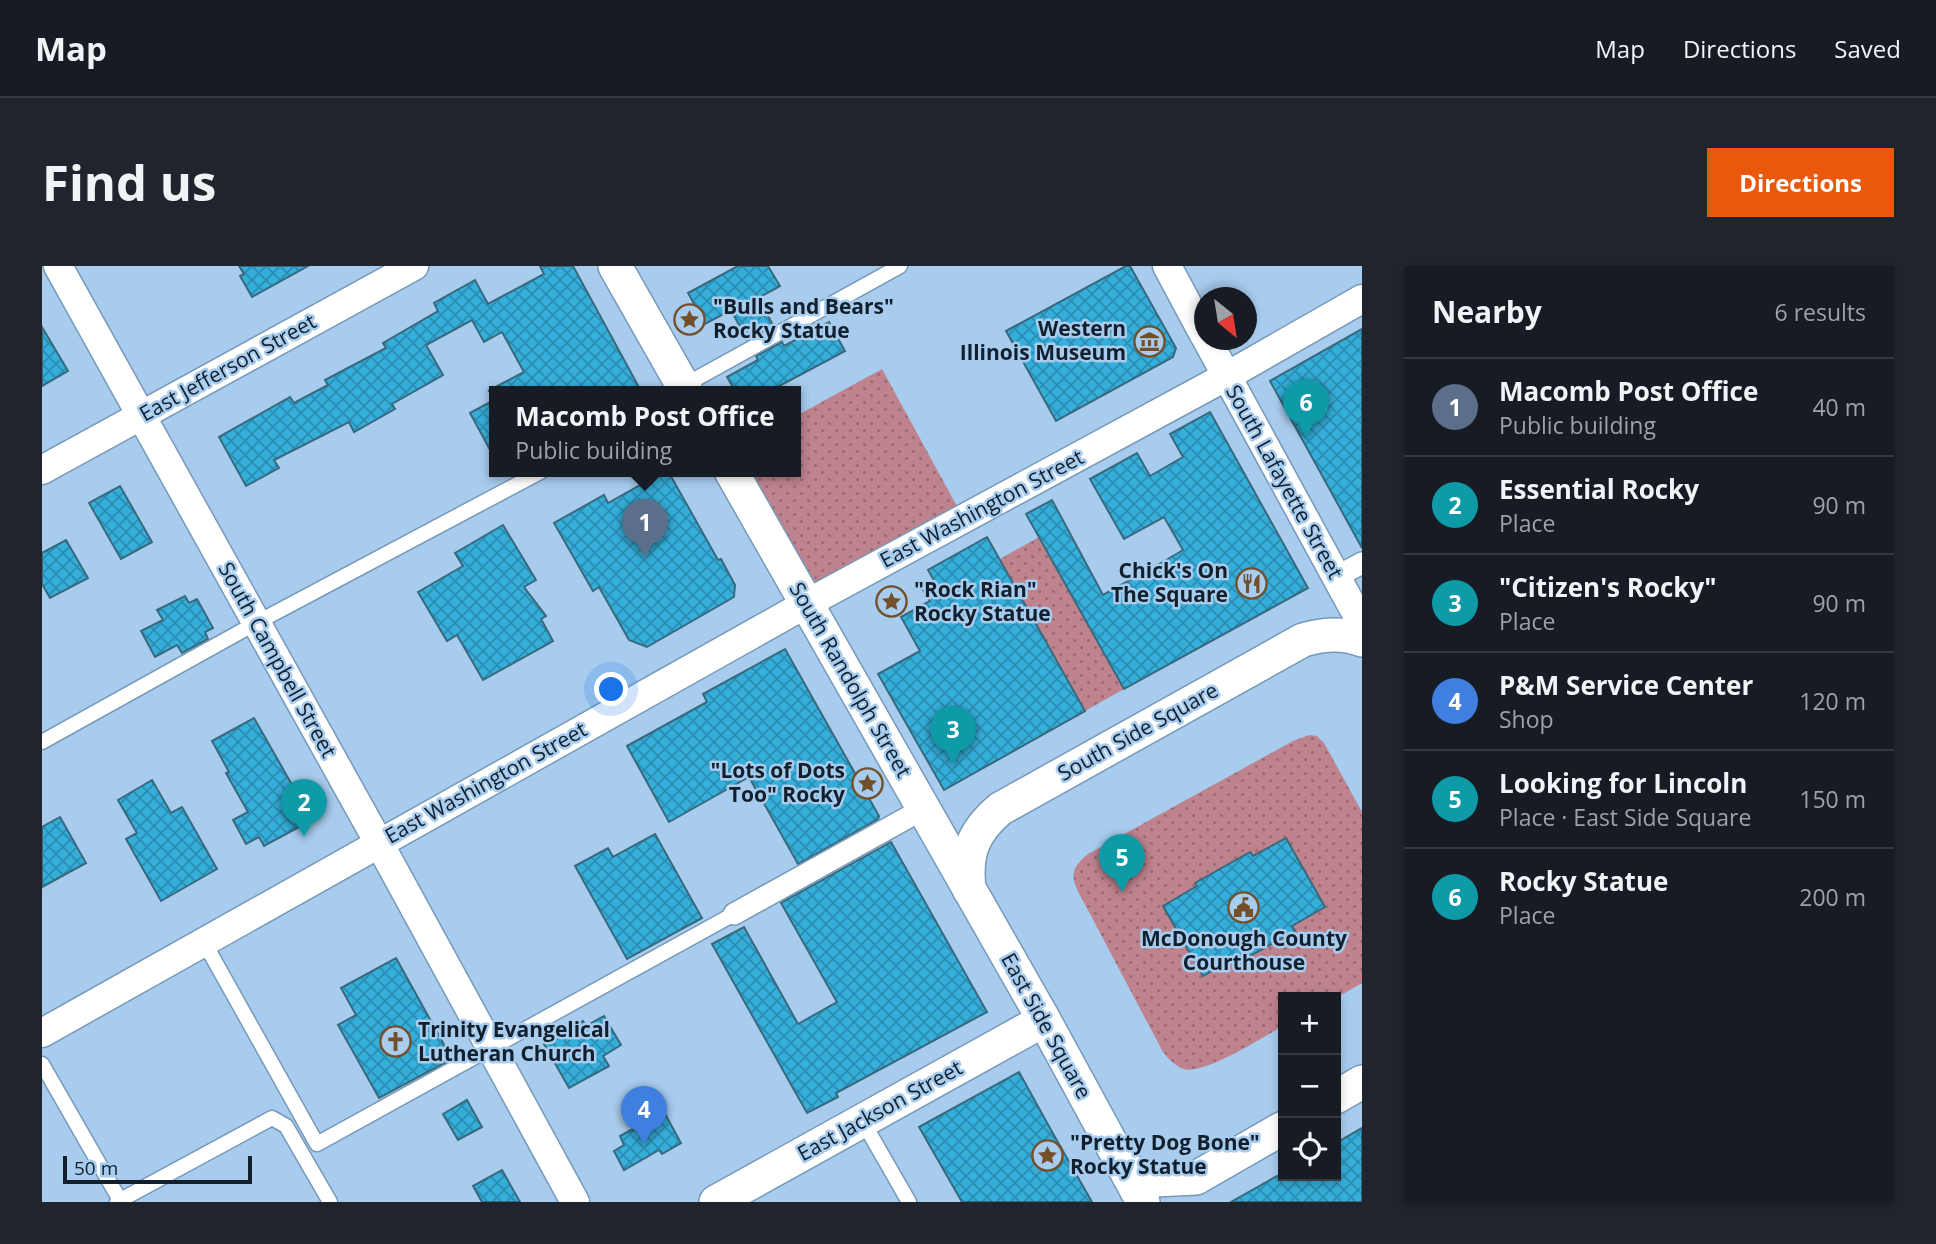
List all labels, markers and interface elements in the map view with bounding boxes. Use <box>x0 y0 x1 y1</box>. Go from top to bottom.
text: Map <box>35 26 107 71</box>
text: Map <box>1595 32 1645 65</box>
text: Directions <box>1683 32 1796 65</box>
text: Saved <box>1834 32 1901 65</box>
button: Directions <box>1707 148 1894 217</box>
text: Find us <box>42 149 216 215</box>
north arrow <box>1194 287 1257 350</box>
text: Nearby <box>1432 291 1542 332</box>
place label: "Bulls and Bears" Rocky Statue <box>713 292 894 344</box>
text: 6 results <box>1775 296 1866 328</box>
place icon: "Bulls and Bears" Rocky Statue <box>673 302 707 336</box>
street label: East Jefferson Street <box>134 307 321 427</box>
place label: Western Illinois Museum <box>960 314 1126 366</box>
museum icon: Western Illinois Museum <box>1132 324 1166 358</box>
text: Macomb Post Office <box>1499 373 1758 409</box>
pin: 6 <box>1283 379 1329 437</box>
street label: South Lafayette Street <box>1220 380 1350 583</box>
popup <box>489 386 801 477</box>
text: 1 <box>1448 391 1462 423</box>
text: 40 m <box>1812 391 1866 423</box>
text: Macomb Post Office <box>515 398 775 434</box>
text: Public building <box>1499 409 1656 441</box>
text: Public building <box>515 434 672 466</box>
street label: East Washington Street <box>875 442 1088 574</box>
text: Essential Rocky <box>1499 471 1699 507</box>
text: 2 <box>1448 489 1462 521</box>
text: 90 m <box>1812 489 1866 521</box>
pin: 1 <box>622 499 668 557</box>
text: Place <box>1499 507 1555 539</box>
place label: Chick's On The Square <box>1111 556 1228 608</box>
street label: South Campbell Street <box>212 557 343 762</box>
restaurant icon: Chick's On The Square <box>1234 566 1268 600</box>
text: "Citizen's Rocky" <box>1499 569 1717 605</box>
place label: "Rock Rian" Rocky Statue <box>914 575 1051 627</box>
street label: South Randolph Street <box>783 577 918 782</box>
place icon: "Rock Rian" Rocky Statue <box>874 585 908 619</box>
text: 3 <box>1448 587 1462 619</box>
text: 90 m <box>1812 587 1866 619</box>
text: Place <box>1499 605 1555 637</box>
text: P&M Service Center <box>1499 667 1753 703</box>
your location <box>594 672 628 706</box>
street label: South Side Square <box>1052 675 1223 787</box>
text: 4 <box>1448 685 1462 717</box>
text: 120 m <box>1799 685 1866 717</box>
text: Shop <box>1499 703 1554 735</box>
pin: 3 <box>930 706 976 764</box>
street label: East Washington Street <box>379 715 592 849</box>
place label: "Lots of Dots Too" Rocky <box>711 756 845 808</box>
text: Looking for Lincoln <box>1499 765 1747 801</box>
place icon: "Lots of Dots Too" Rocky <box>851 766 885 800</box>
pin: 2 <box>281 779 327 837</box>
text: 5 <box>1448 783 1462 815</box>
text: 150 m <box>1799 783 1866 815</box>
text: Place · East Side Square <box>1499 801 1751 833</box>
pin: 5 <box>1099 834 1145 892</box>
text: Rocky Statue <box>1499 863 1668 899</box>
text: 6 <box>1448 881 1462 913</box>
text: 200 m <box>1799 881 1866 913</box>
public building icon: McDonough County Courthouse <box>1227 890 1261 924</box>
text: Place <box>1499 899 1555 931</box>
place label: McDonough County Courthouse <box>1141 924 1347 976</box>
street label: East Side Square <box>995 948 1099 1103</box>
map controls <box>1278 992 1341 1181</box>
button: + <box>1278 992 1341 1055</box>
place label: Trinity Evangelical Lutheran Church <box>418 1015 610 1067</box>
church icon: Trinity Evangelical Lutheran Church <box>378 1025 412 1059</box>
street label: East Jackson Street <box>792 1053 967 1167</box>
button: − <box>1278 1055 1341 1118</box>
pin: 4 <box>621 1086 667 1144</box>
button: locate <box>1278 1118 1341 1181</box>
place label: "Pretty Dog Bone" Rocky Statue <box>1070 1128 1260 1180</box>
place icon: "Pretty Dog Bone" Rocky Statue <box>1030 1138 1064 1172</box>
scale bar <box>63 1153 252 1185</box>
text: 50 m <box>74 1155 118 1181</box>

